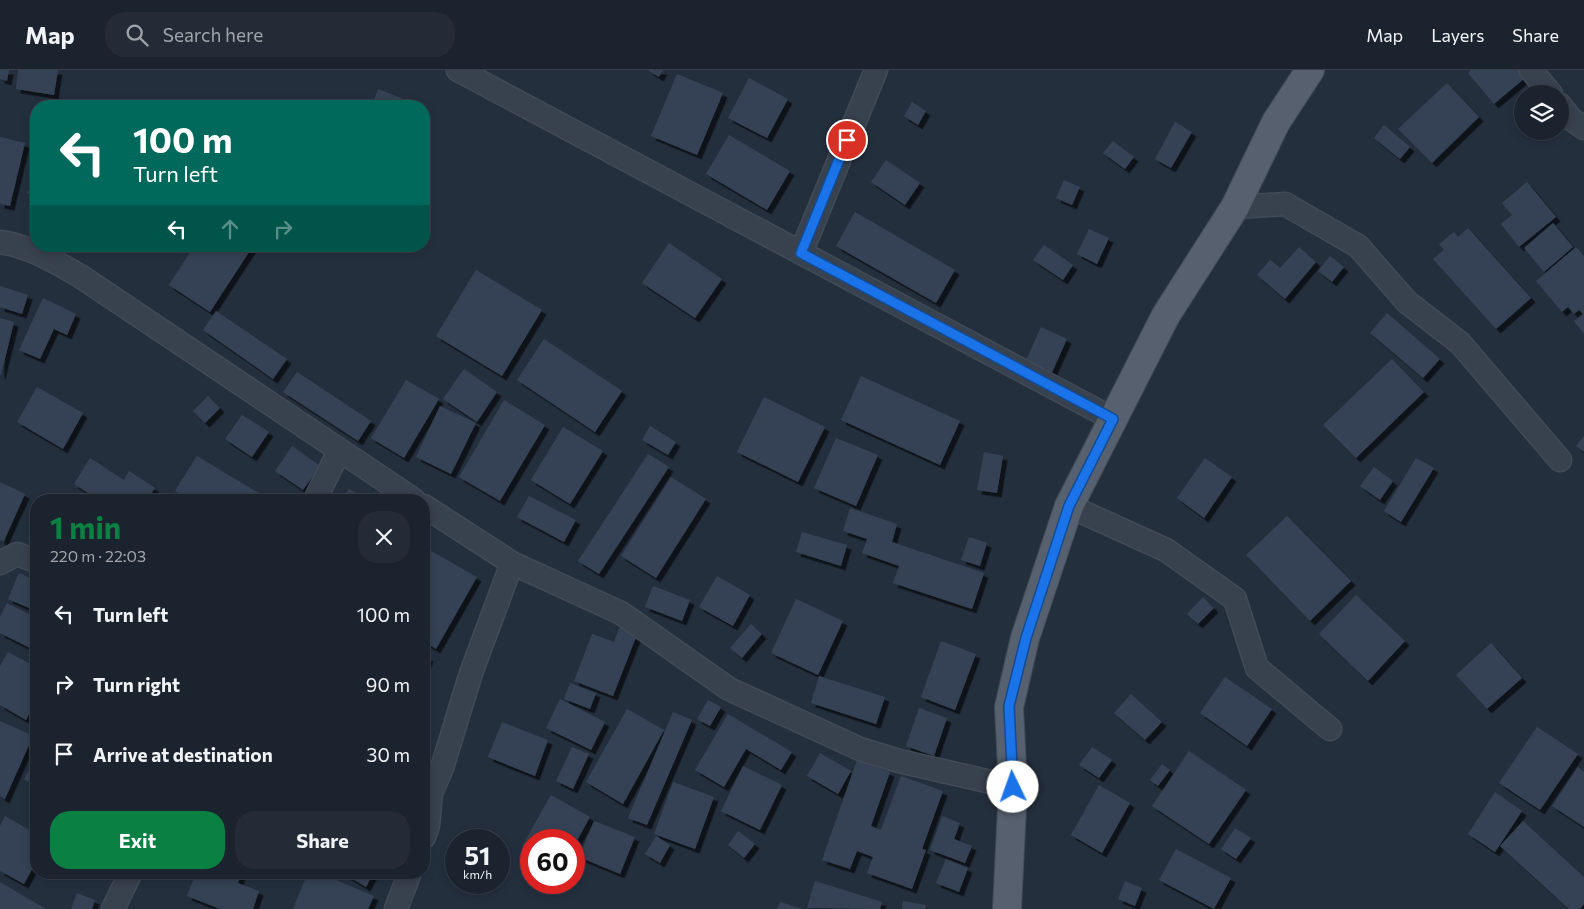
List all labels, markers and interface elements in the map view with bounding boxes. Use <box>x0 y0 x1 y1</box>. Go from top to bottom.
search box <box>105 12 455 57</box>
text: Map <box>25 20 75 49</box>
icon: search <box>123 21 151 49</box>
text: Search here <box>163 23 263 46</box>
text: Map <box>1366 24 1403 46</box>
text: Layers <box>1431 24 1484 46</box>
text: Share <box>1512 24 1559 46</box>
map controls <box>1514 85 1569 140</box>
button: layers <box>1514 85 1569 140</box>
text: 100 m <box>133 117 233 160</box>
pin <box>826 119 868 161</box>
icon: left <box>50 120 115 185</box>
icon: arrive <box>833 126 861 154</box>
text: Turn left <box>133 160 218 187</box>
icon: left <box>163 215 191 243</box>
icon: ahead <box>216 215 244 243</box>
icon: right <box>269 215 297 243</box>
text: 1 min <box>50 508 121 545</box>
button: close <box>358 511 410 563</box>
text: 220 m · 22:03 <box>50 546 146 565</box>
icon: left <box>50 600 78 628</box>
text: Turn left <box>93 603 168 626</box>
text: 100 m <box>357 603 410 626</box>
icon: right <box>50 670 78 698</box>
text: Turn right <box>93 673 180 696</box>
text: 90 m <box>366 673 410 696</box>
icon: arrive <box>50 740 78 768</box>
text: Arrive at destination <box>93 743 273 766</box>
text: 30 m <box>367 743 410 766</box>
position arrow <box>986 760 1038 812</box>
button: Exit <box>50 811 225 869</box>
button: Share <box>235 811 410 869</box>
speed limit sign: 60 <box>520 829 585 894</box>
text: 51 <box>465 840 490 870</box>
text: km/h <box>463 867 492 881</box>

